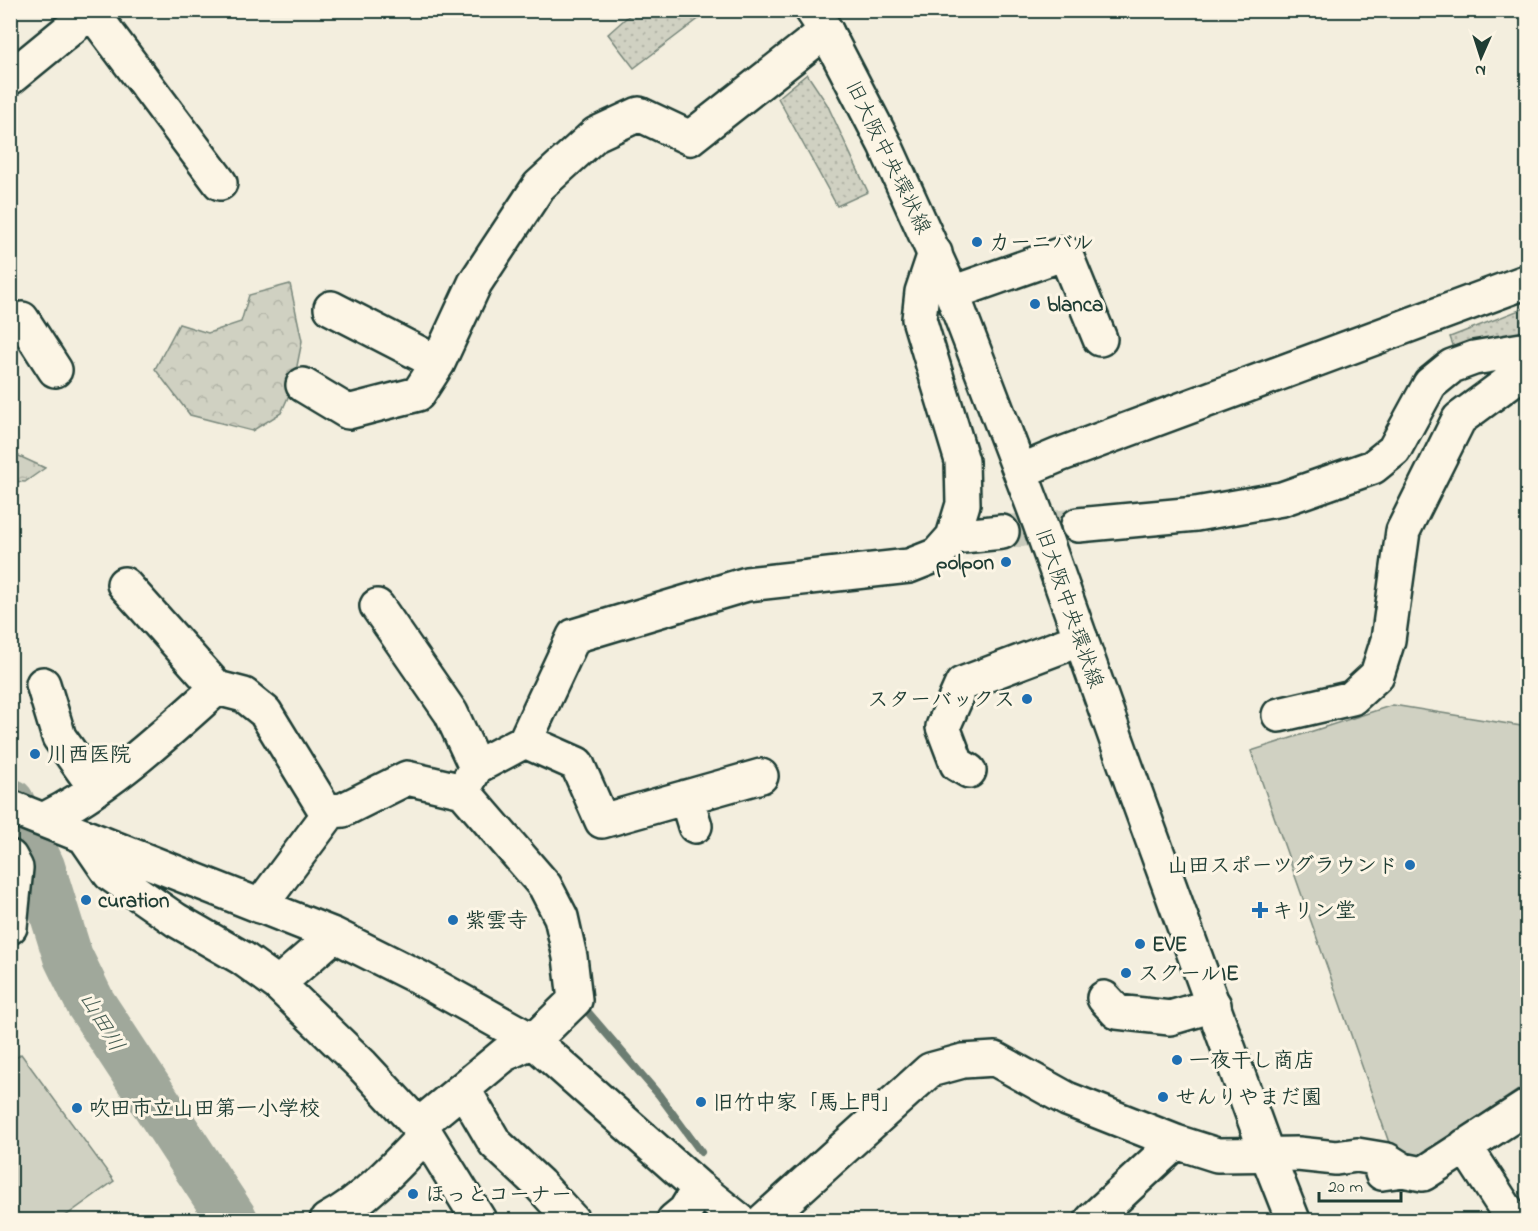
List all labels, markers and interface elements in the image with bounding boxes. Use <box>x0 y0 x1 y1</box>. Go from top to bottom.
north arrow <box>1451 27 1511 87</box>
text: N <box>1474 58 1486 82</box>
street label: 旧大阪中央環状線 <box>837 76 938 240</box>
place label: カーニバル <box>989 229 1094 259</box>
marker: カーニバル <box>970 235 984 249</box>
place label: blanca <box>1047 291 1103 321</box>
marker: blanca <box>1028 297 1042 311</box>
street label: 旧大阪中央環状線 <box>1027 524 1110 693</box>
place label: polpon <box>936 549 994 579</box>
marker: polpon <box>999 555 1013 569</box>
place label: スターバックス <box>868 686 1015 716</box>
marker: スターバックス <box>1020 692 1034 706</box>
place label: 川西医院 <box>47 741 131 771</box>
marker: 川西医院 <box>28 747 42 761</box>
place label: 山田スポーツグラウンド <box>1167 852 1398 882</box>
marker: 山田スポーツグラウンド <box>1403 858 1417 872</box>
place label: curation <box>98 887 169 917</box>
marker: curation <box>79 893 93 907</box>
place label: キリン堂 <box>1272 897 1356 927</box>
marker: キリン堂 <box>1253 903 1267 917</box>
place label: 紫雲寺 <box>465 907 528 937</box>
marker: 紫雲寺 <box>446 913 460 927</box>
place label: EVE <box>1152 931 1188 961</box>
marker: EVE <box>1133 937 1147 951</box>
place label: スクールIE <box>1138 960 1239 990</box>
marker: スクールIE <box>1119 966 1133 980</box>
water label: 山田川 <box>70 986 131 1059</box>
place label: 一夜干し商店 <box>1189 1047 1315 1077</box>
marker: 一夜干し商店 <box>1170 1053 1184 1067</box>
place label: せんりやまだ園 <box>1175 1084 1322 1114</box>
place label: 旧竹中家「馬上門」 <box>713 1089 902 1119</box>
marker: せんりやまだ園 <box>1156 1090 1170 1104</box>
place label: 吹田市立山田第一小学校 <box>89 1095 320 1125</box>
marker: 旧竹中家「馬上門」 <box>694 1095 708 1109</box>
marker: 吹田市立山田第一小学校 <box>70 1101 84 1115</box>
scale bar <box>1319 1165 1402 1203</box>
text: 20 m <box>1328 1175 1363 1201</box>
place label: ほっとコーナー <box>425 1181 572 1211</box>
marker: ほっとコーナー <box>406 1187 420 1201</box>

